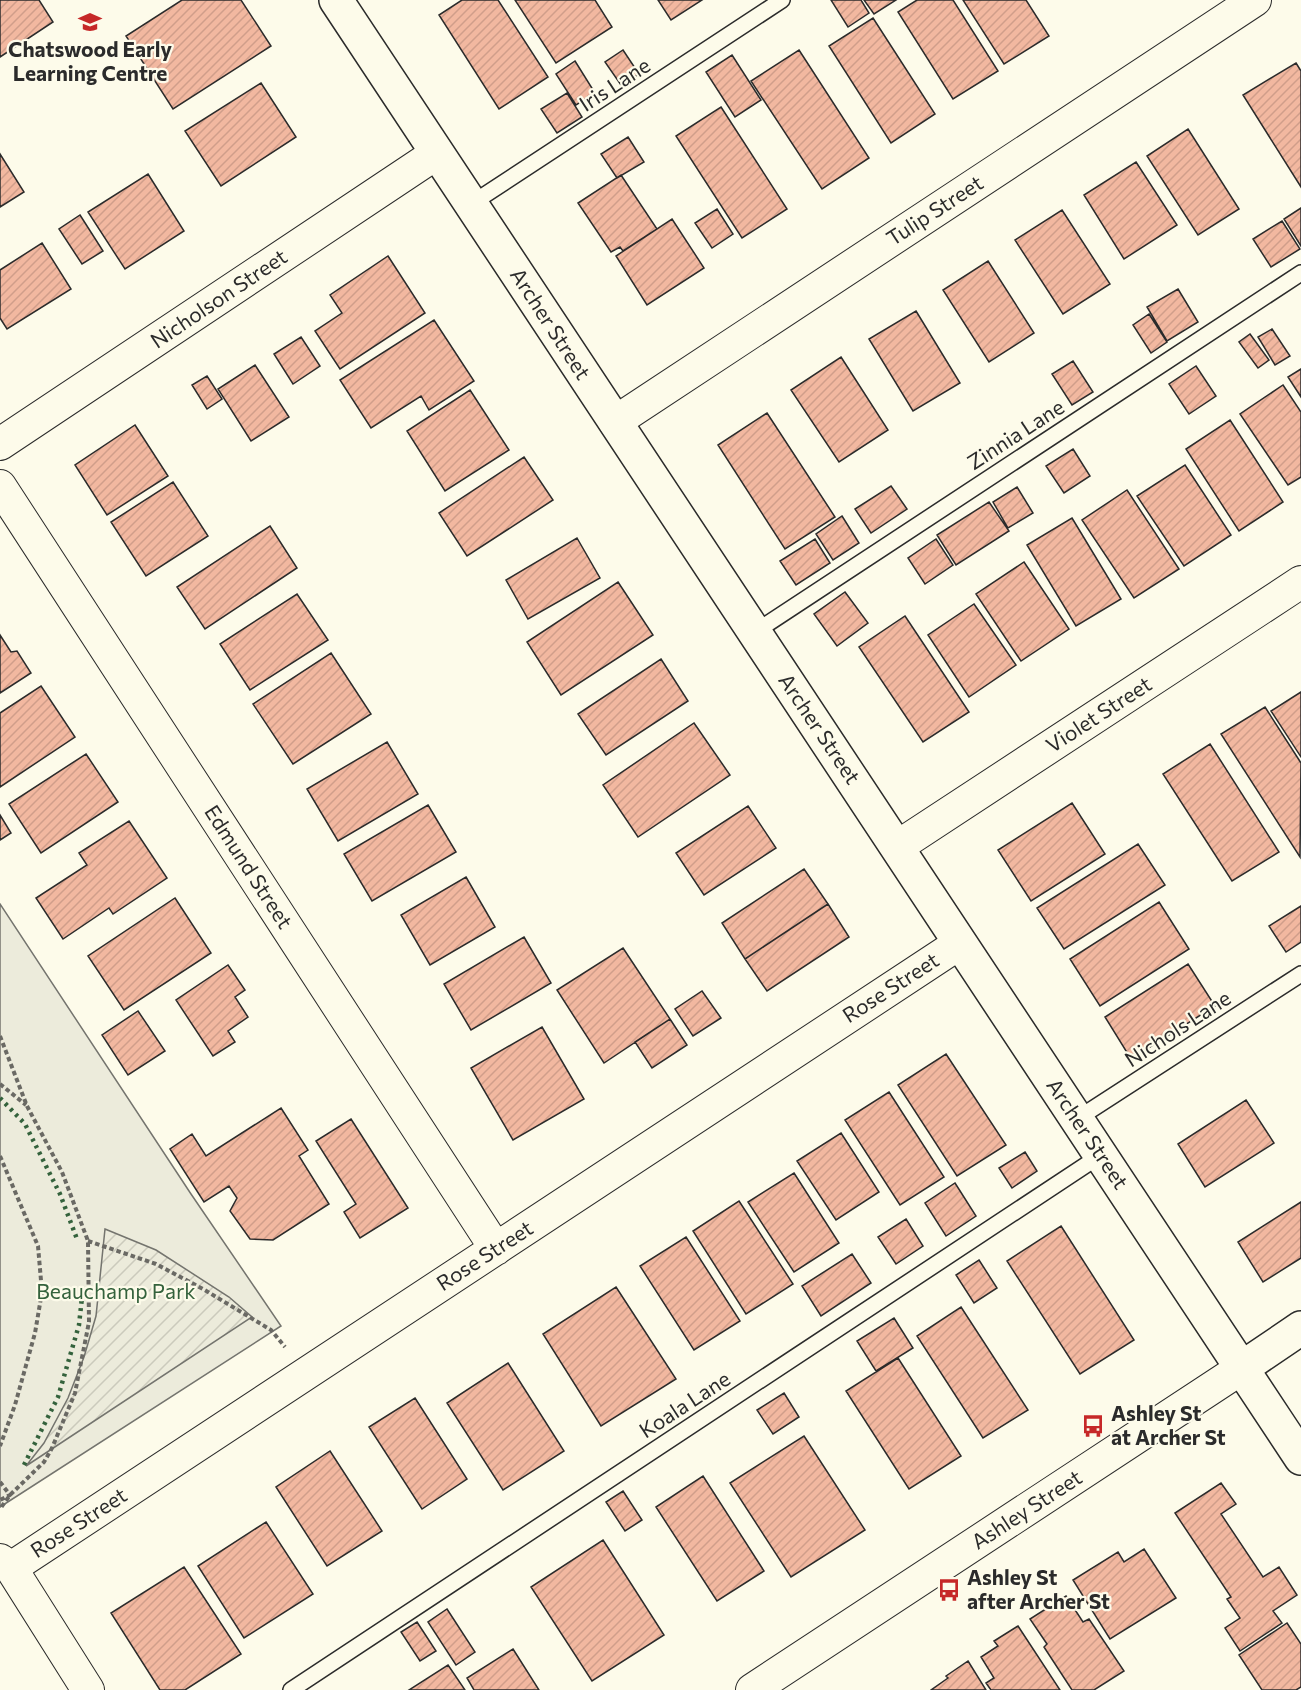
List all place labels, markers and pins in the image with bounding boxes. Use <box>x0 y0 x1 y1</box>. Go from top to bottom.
school or university icon: Chatswood Early Learning Centre <box>77 9 103 35</box>
place label: Chatswood Early Learning Centre <box>8 36 172 85</box>
place label: Ashley St at Archer St <box>1111 1400 1226 1449</box>
bus stop icon: Ashley St at Archer St <box>1080 1413 1106 1439</box>
place label: Ashley St after Archer St <box>967 1564 1110 1613</box>
bus stop icon: Ashley St after Archer St <box>936 1577 962 1603</box>

